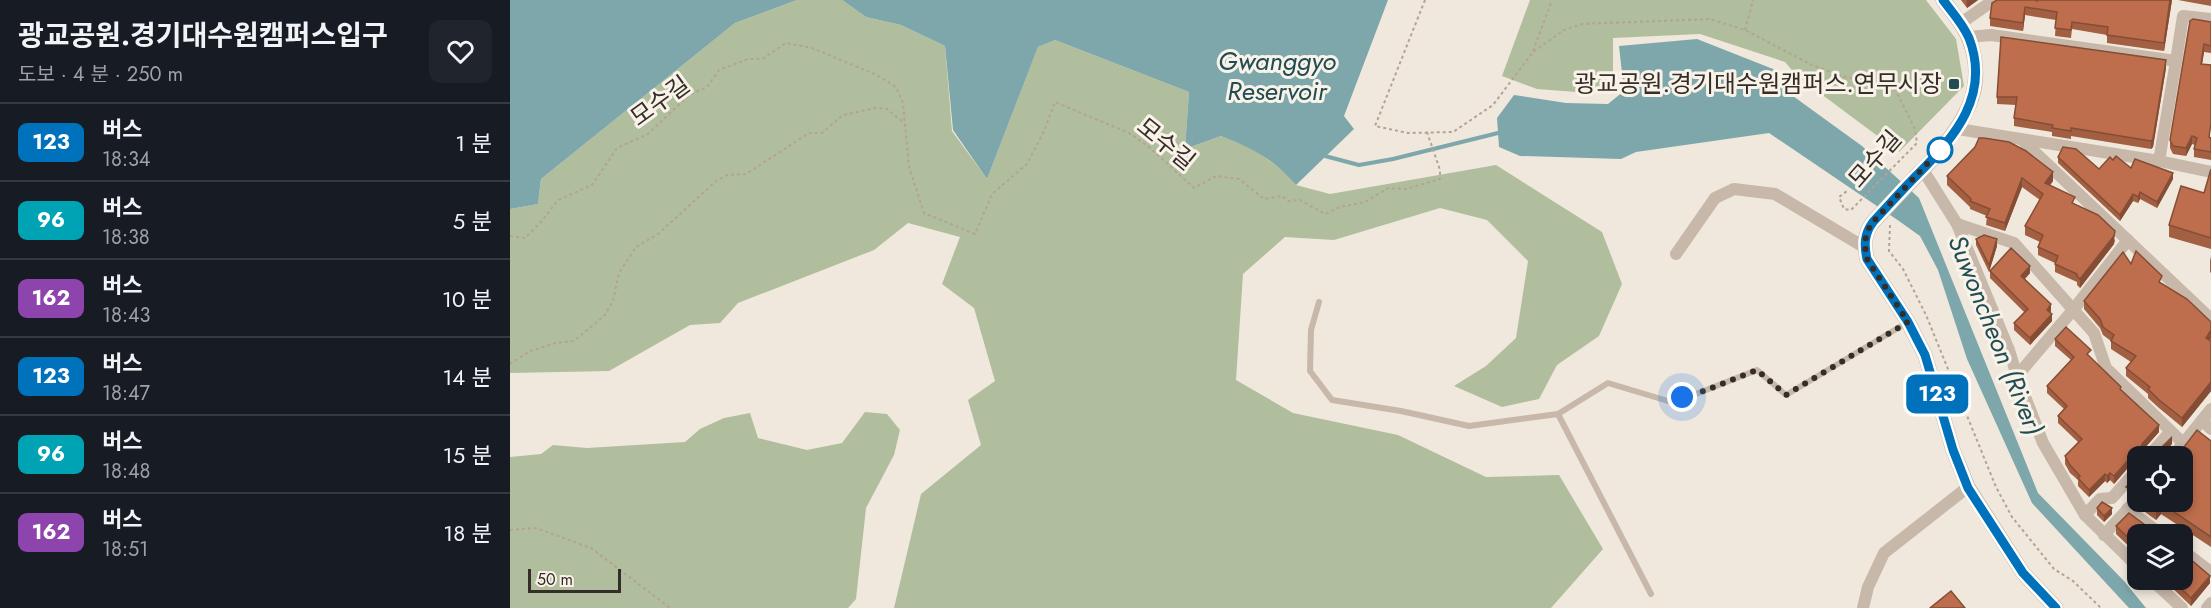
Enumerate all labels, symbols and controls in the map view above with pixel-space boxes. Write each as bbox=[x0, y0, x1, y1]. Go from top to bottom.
text: 광교공원.경기대수원캠퍼스입구 bbox=[18, 15, 388, 56]
button: heart bbox=[429, 20, 492, 83]
water label: Gwanggyo Reservoir bbox=[1218, 42, 1336, 110]
text: 도보 · 4 분 · 250 m bbox=[18, 60, 183, 89]
place label: 광교공원.경기대수원캠퍼스.연무시장 bbox=[1574, 66, 1942, 101]
street label: 모수길 bbox=[623, 67, 697, 134]
marker: 광교공원.경기대수원캠퍼스.연무시장 bbox=[1947, 77, 1961, 91]
street label: 모수길 bbox=[1130, 109, 1203, 178]
text: 버스 bbox=[102, 113, 142, 145]
street label: 모수길 bbox=[1840, 122, 1910, 195]
text: 123 bbox=[32, 127, 70, 157]
text: 1 분 bbox=[455, 127, 492, 159]
unlabelled marker bbox=[1927, 137, 1953, 163]
text: 18:34 bbox=[102, 145, 151, 174]
text: 버스 bbox=[102, 191, 142, 223]
text: 96 bbox=[37, 205, 65, 235]
text: 5 분 bbox=[453, 205, 492, 237]
text: 18:38 bbox=[102, 223, 150, 252]
water label: Suwoncheon (River) bbox=[1939, 229, 2053, 441]
text: 버스 bbox=[102, 269, 142, 301]
text: 162 bbox=[32, 283, 70, 313]
text: 10 분 bbox=[442, 283, 492, 315]
text: 18:43 bbox=[102, 301, 151, 330]
text: 버스 bbox=[102, 347, 142, 379]
text: 123 bbox=[32, 361, 70, 391]
text: 14 분 bbox=[442, 361, 492, 393]
line badge: 123 bbox=[1902, 374, 1972, 414]
text: 18:47 bbox=[102, 379, 150, 408]
text: 123 bbox=[1918, 379, 1956, 409]
your location bbox=[1667, 382, 1697, 412]
text: 버스 bbox=[102, 425, 142, 457]
text: 96 bbox=[37, 439, 65, 469]
text: 15 분 bbox=[443, 439, 492, 471]
map controls bbox=[2127, 446, 2193, 590]
button: locate bbox=[2127, 446, 2193, 512]
text: 18:48 bbox=[102, 457, 151, 486]
text: 버스 bbox=[102, 503, 142, 535]
text: 162 bbox=[32, 517, 70, 547]
text: 18 분 bbox=[443, 517, 492, 549]
button: layers bbox=[2127, 524, 2193, 590]
text: 18:51 bbox=[102, 535, 148, 564]
scale bar bbox=[528, 566, 621, 594]
text: 50 m bbox=[537, 568, 573, 591]

